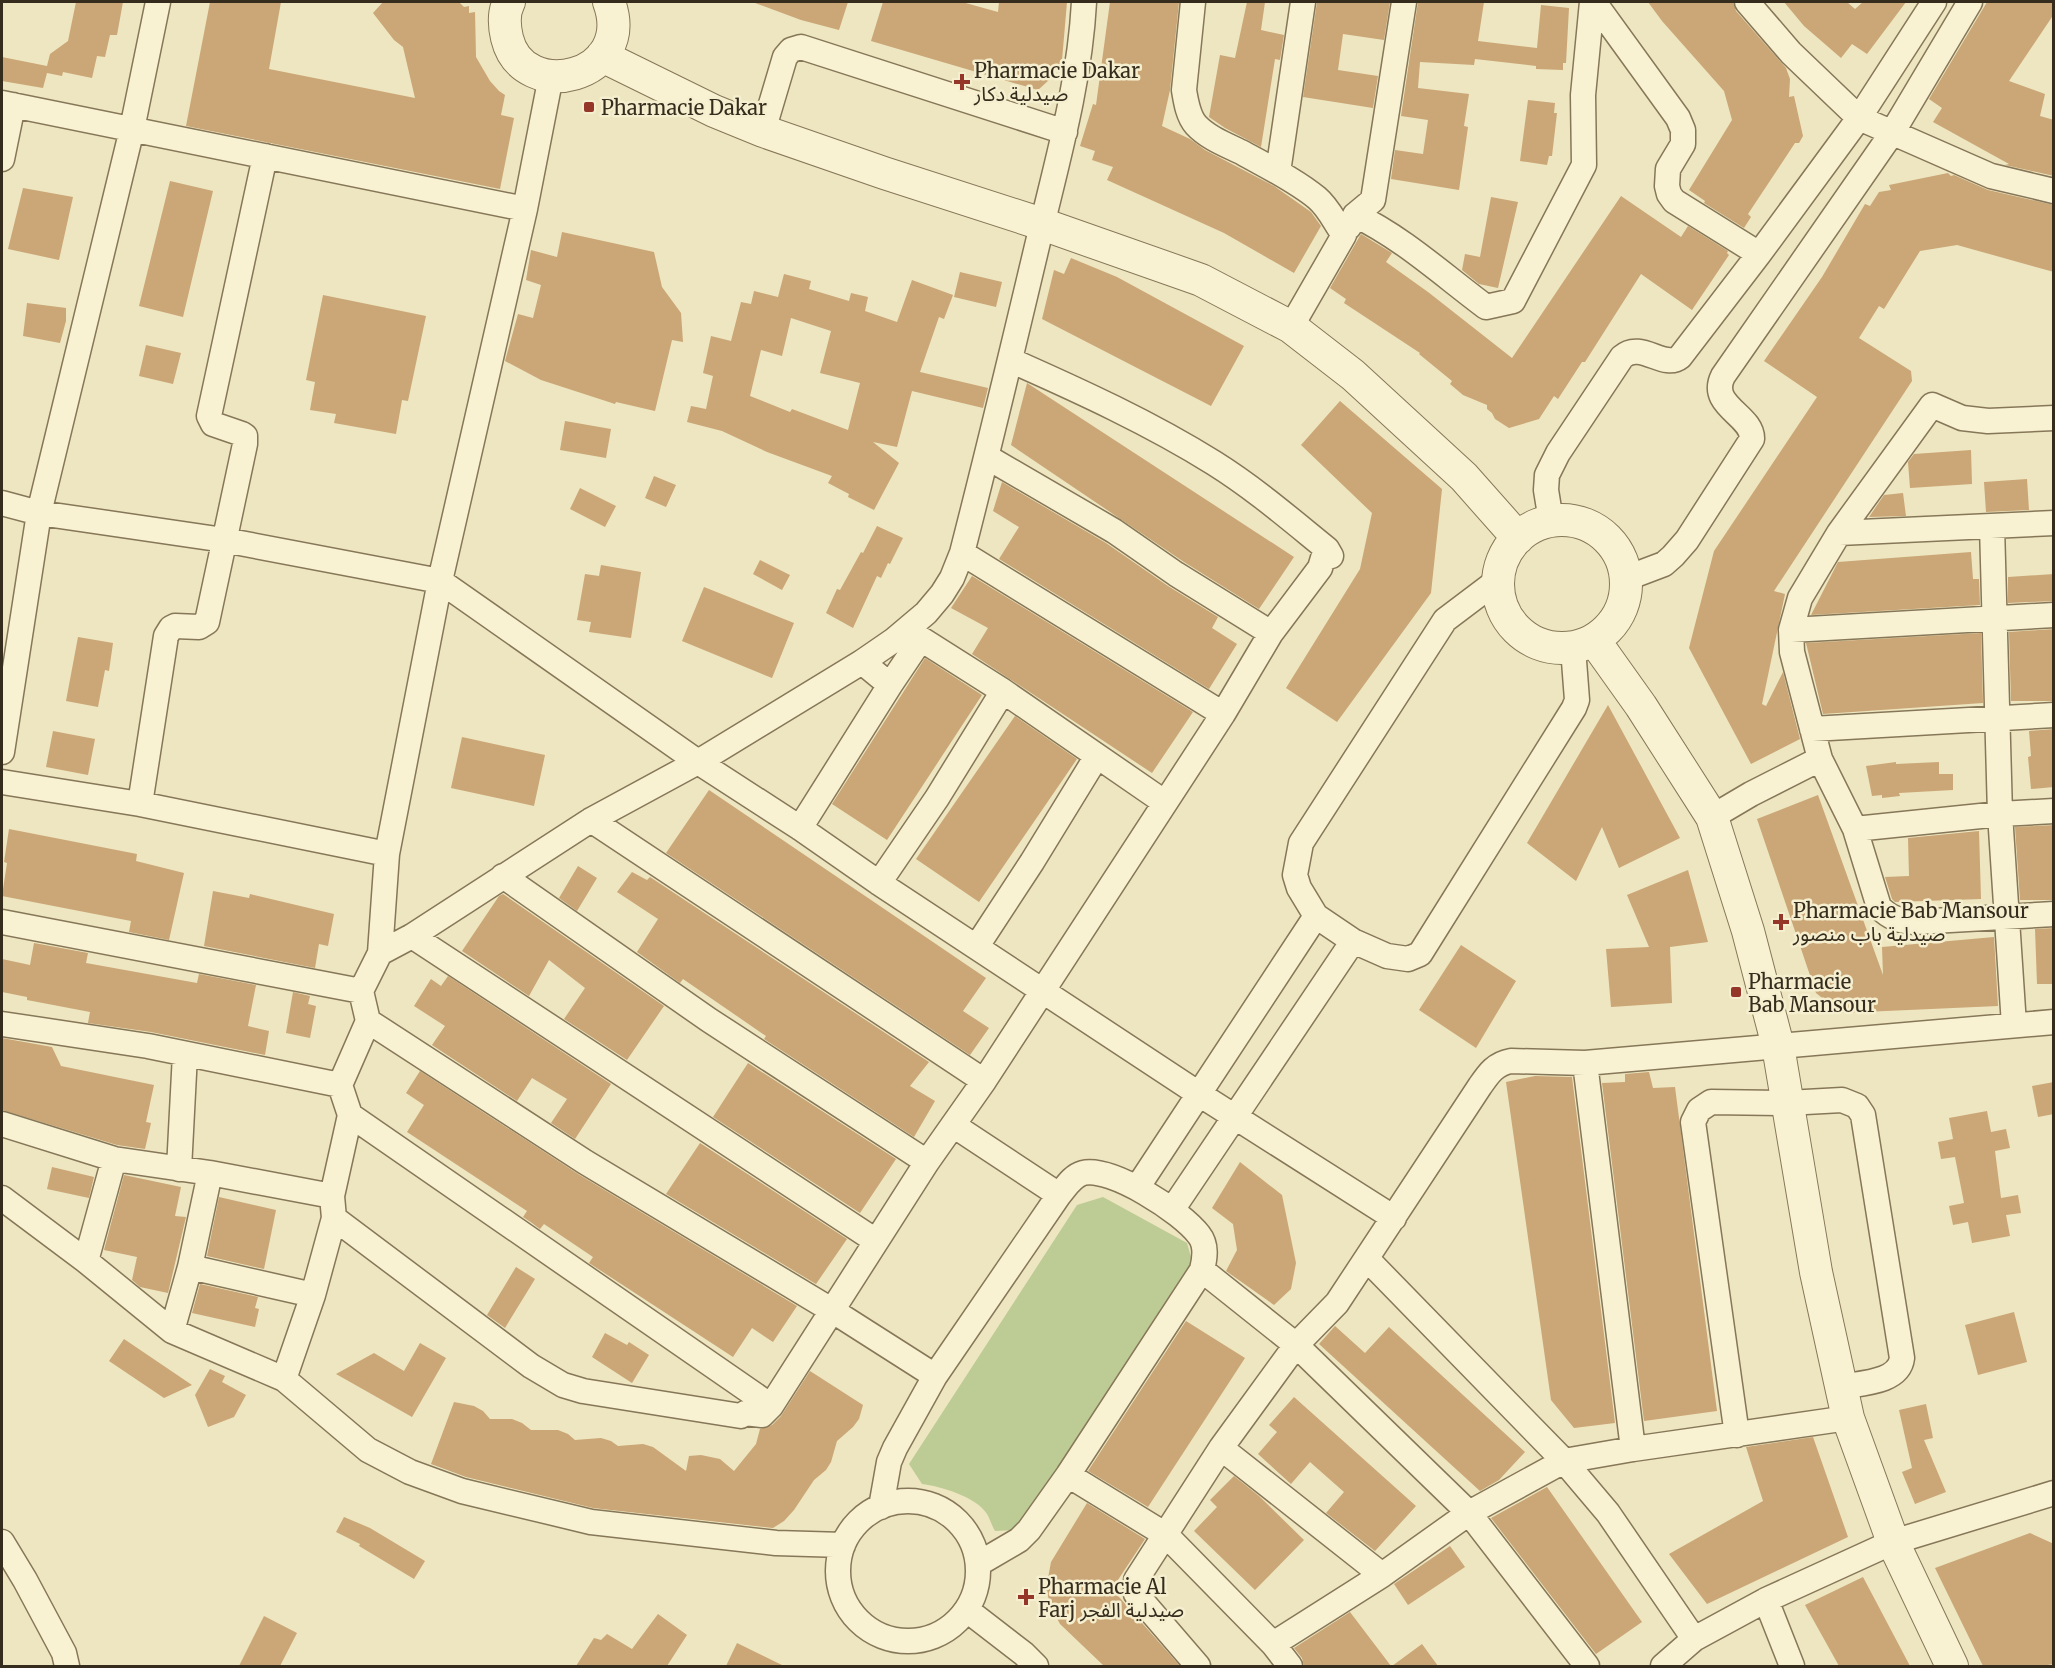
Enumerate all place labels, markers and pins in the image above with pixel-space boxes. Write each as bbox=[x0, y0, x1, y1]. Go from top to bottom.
place label: Pharmacie Dakar صيدلية دكار bbox=[973, 58, 1140, 106]
marker: Pharmacie Dakar صيدلية دكار bbox=[955, 75, 969, 89]
place label: Pharmacie Dakar bbox=[601, 95, 767, 120]
marker: Pharmacie Dakar bbox=[582, 100, 596, 114]
place label: Pharmacie Bab Mansour صيدلية باب منصور bbox=[1792, 898, 2029, 946]
marker: Pharmacie Bab Mansour صيدلية باب منصور bbox=[1774, 915, 1788, 929]
place label: Pharmacie Bab Mansour bbox=[1748, 969, 1876, 1017]
marker: Pharmacie Bab Mansour bbox=[1729, 985, 1743, 999]
place label: Pharmacie Al Farj صيدلية الفجر bbox=[1038, 1574, 1184, 1622]
marker: Pharmacie Al Farj صيدلية الفجر bbox=[1019, 1590, 1033, 1604]

